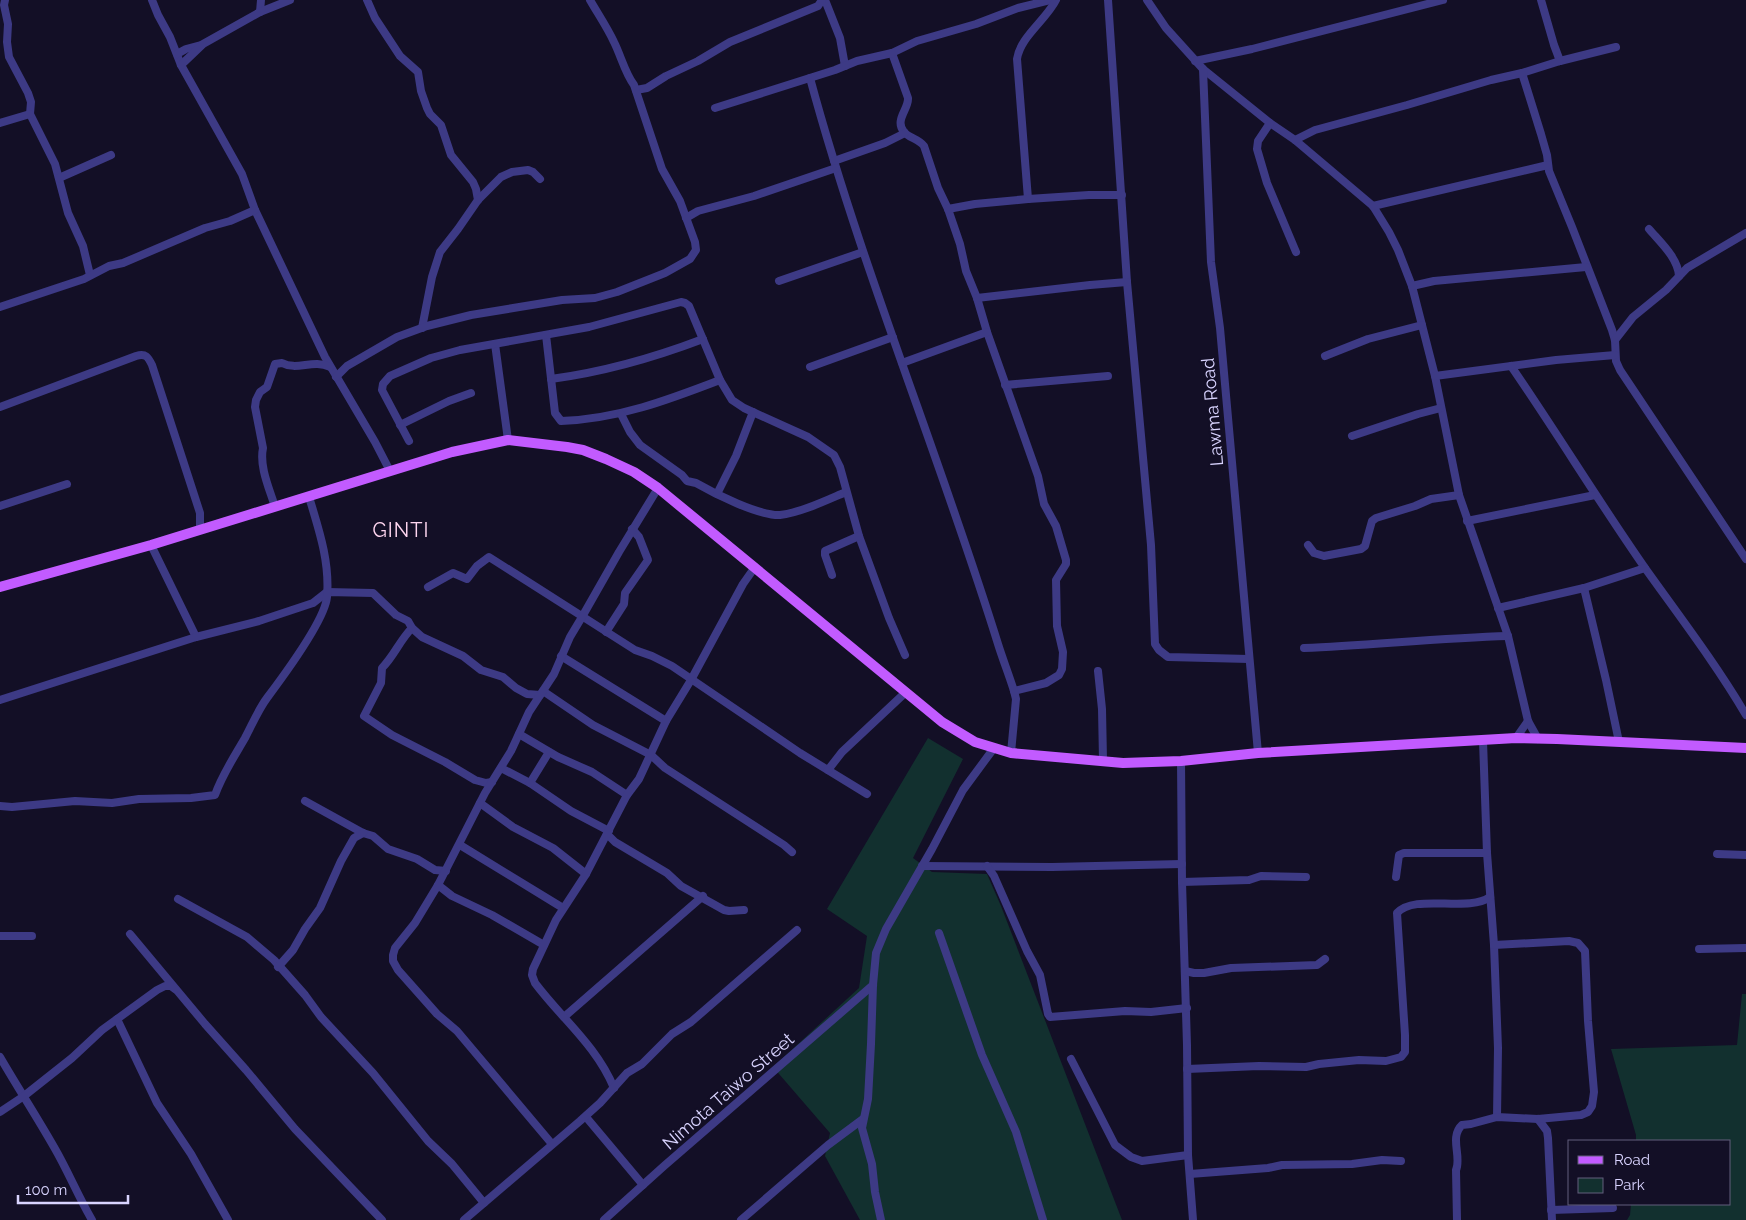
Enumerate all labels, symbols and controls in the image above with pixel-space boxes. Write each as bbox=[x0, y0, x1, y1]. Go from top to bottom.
street label: Lawma Road bbox=[1197, 357, 1227, 467]
district label: GINTI bbox=[373, 518, 429, 542]
street label: Nimota Taiwo Street bbox=[658, 1028, 798, 1154]
legend bbox=[1568, 1140, 1731, 1205]
text: Road bbox=[1614, 1151, 1650, 1169]
scale bar bbox=[18, 1172, 128, 1204]
text: Park bbox=[1614, 1176, 1645, 1194]
text: 100 m bbox=[25, 1181, 67, 1199]

